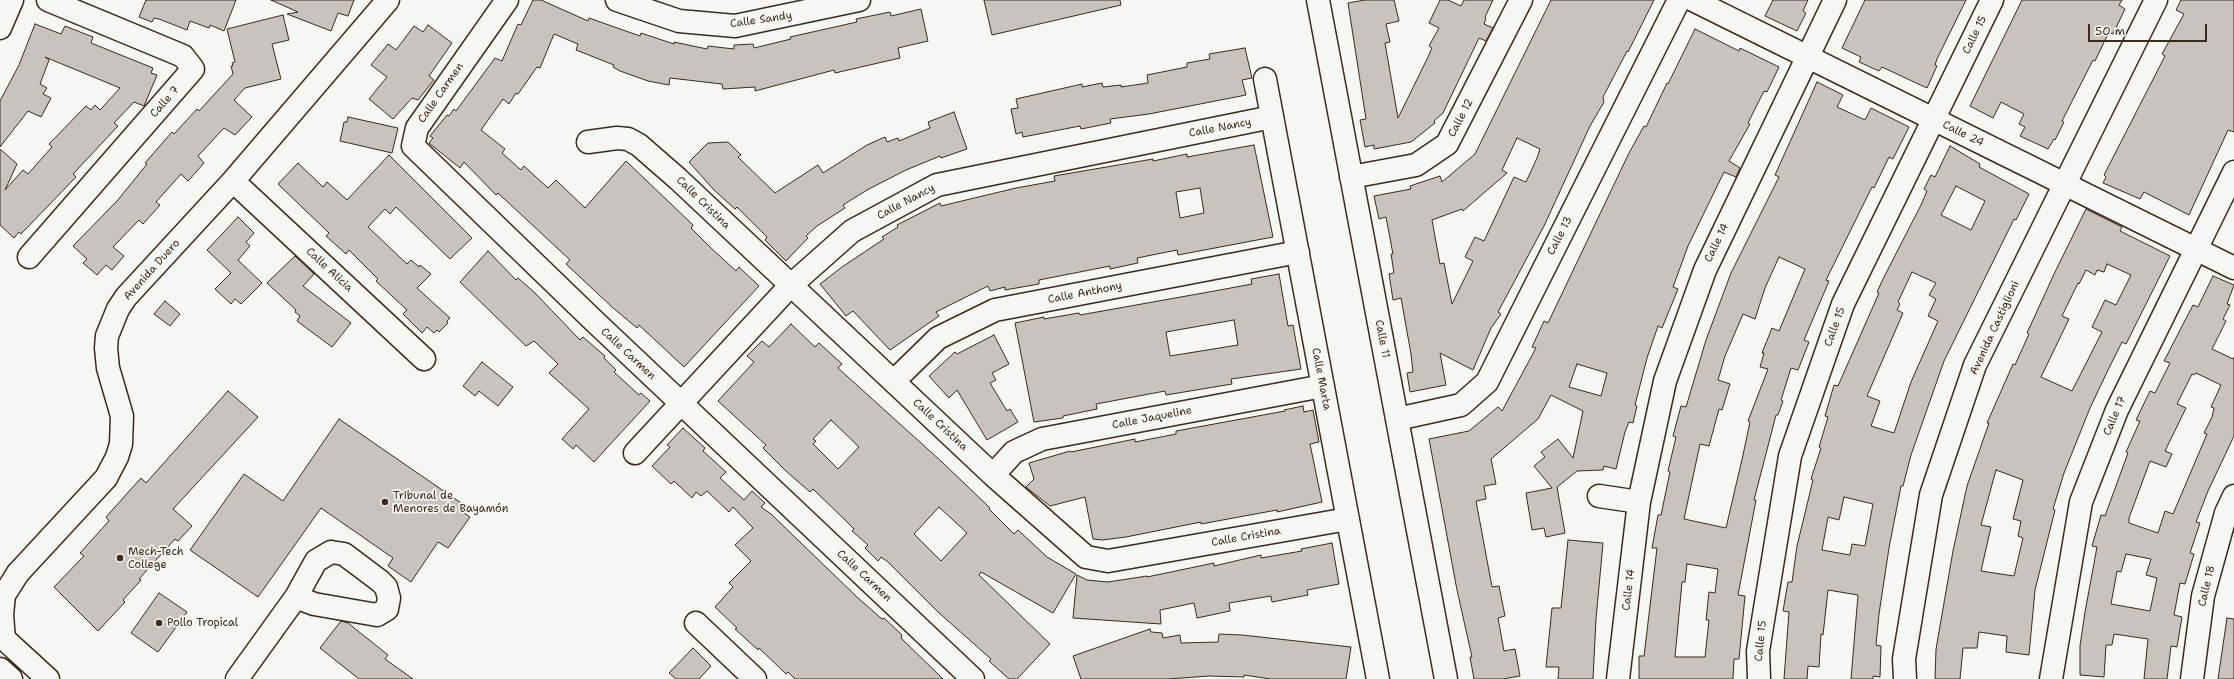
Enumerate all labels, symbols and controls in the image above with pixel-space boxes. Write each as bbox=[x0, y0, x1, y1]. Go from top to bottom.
street label: Calle Sandy bbox=[729, 9, 793, 31]
street label: Calle 15 bbox=[1960, 14, 1990, 56]
scale bar bbox=[2090, 16, 2209, 42]
text: 50 m bbox=[2095, 23, 2125, 39]
street label: Calle Carmen bbox=[415, 60, 467, 126]
street label: Calle 7 bbox=[148, 83, 182, 121]
street label: Calle 12 bbox=[1446, 96, 1476, 140]
street label: Calle Nancy bbox=[1188, 115, 1252, 141]
street label: Calle 24 bbox=[1940, 118, 1986, 150]
street label: Calle Cristina bbox=[673, 174, 733, 232]
street label: Calle Nancy bbox=[875, 181, 937, 223]
street label: Calle 13 bbox=[1545, 214, 1575, 258]
street label: Calle 14 bbox=[1702, 221, 1732, 265]
street label: Avenida Duero bbox=[121, 237, 183, 303]
street label: Calle Alicia bbox=[303, 245, 355, 295]
street label: Calle Anthony bbox=[1047, 279, 1123, 307]
street label: Avenida Castiglioni bbox=[1967, 279, 2023, 377]
street label: Calle 15 bbox=[1822, 305, 1848, 349]
street label: Calle 11 bbox=[1372, 319, 1392, 359]
street label: Calle Carmen bbox=[598, 325, 658, 383]
street label: Calle Marta bbox=[1308, 347, 1334, 411]
street label: Calle 17 bbox=[2101, 394, 2129, 438]
street label: Calle Cristina bbox=[910, 396, 970, 454]
street label: Calle Jaqueline bbox=[1111, 404, 1193, 432]
place label: Tribunal de Menores de Bayamón bbox=[393, 489, 508, 515]
marker: Tribunal de Menores de Bayamón bbox=[380, 497, 390, 507]
street label: Calle Cristina bbox=[1210, 524, 1282, 550]
place label: Mech-Tech College bbox=[128, 545, 184, 571]
street label: Calle Carmen bbox=[834, 547, 894, 605]
marker: Mech-Tech College bbox=[115, 553, 125, 563]
street label: Calle 18 bbox=[2196, 564, 2218, 608]
street label: Calle 14 bbox=[1620, 569, 1638, 611]
place label: Pollo Tropical bbox=[167, 616, 238, 630]
marker: Pollo Tropical bbox=[154, 618, 164, 628]
street label: Calle 15 bbox=[1752, 620, 1770, 662]

